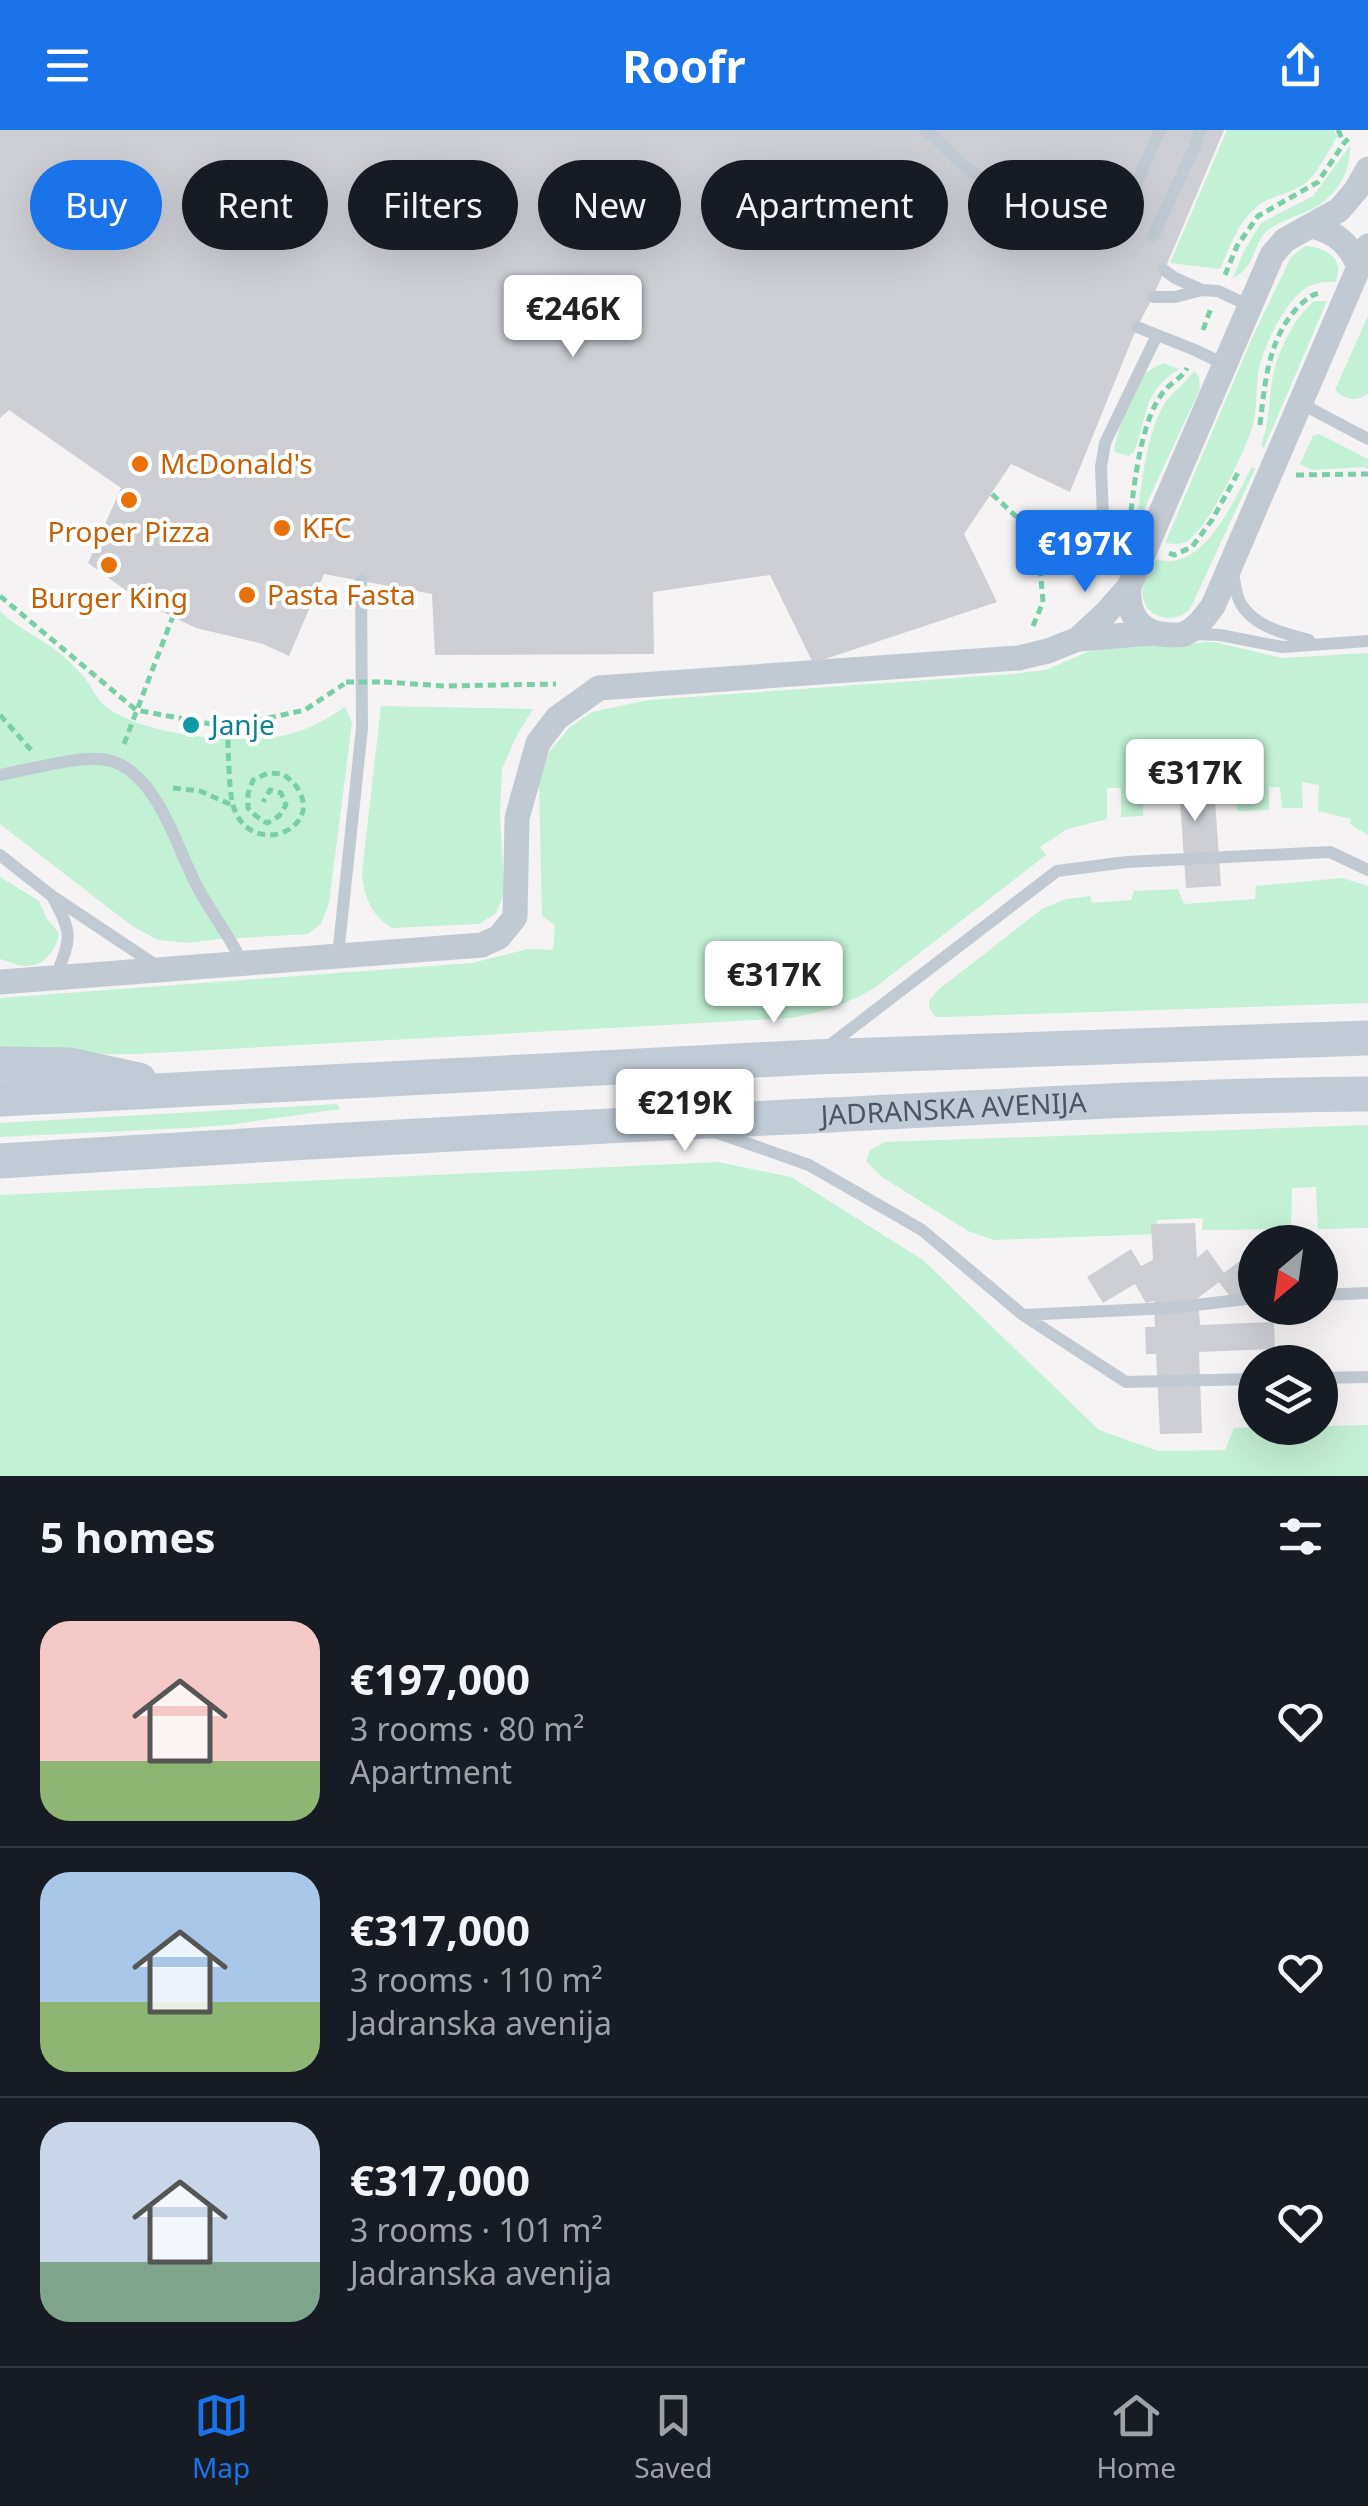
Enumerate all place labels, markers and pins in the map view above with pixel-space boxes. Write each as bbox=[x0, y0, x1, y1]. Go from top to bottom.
pin: €246K bbox=[503, 275, 643, 360]
place label: McDonald's bbox=[160, 444, 313, 482]
marker: McDonald's bbox=[129, 453, 151, 475]
marker: Proper Pizza bbox=[118, 489, 140, 511]
place label: KFC bbox=[302, 508, 352, 546]
pin: €197K bbox=[1015, 510, 1155, 595]
place label: Proper Pizza bbox=[48, 512, 210, 550]
marker: KFC bbox=[271, 517, 293, 539]
marker: Burger King bbox=[98, 554, 120, 576]
place label: Pasta Fasta bbox=[267, 575, 416, 613]
place label: Burger King bbox=[30, 578, 188, 616]
marker: Pasta Fasta bbox=[236, 584, 258, 606]
place label: Janje bbox=[208, 705, 275, 743]
marker: Janje bbox=[180, 714, 202, 736]
pin: €317K bbox=[1125, 739, 1265, 824]
pin: €317K bbox=[704, 941, 844, 1026]
pin: €219K bbox=[615, 1069, 755, 1154]

